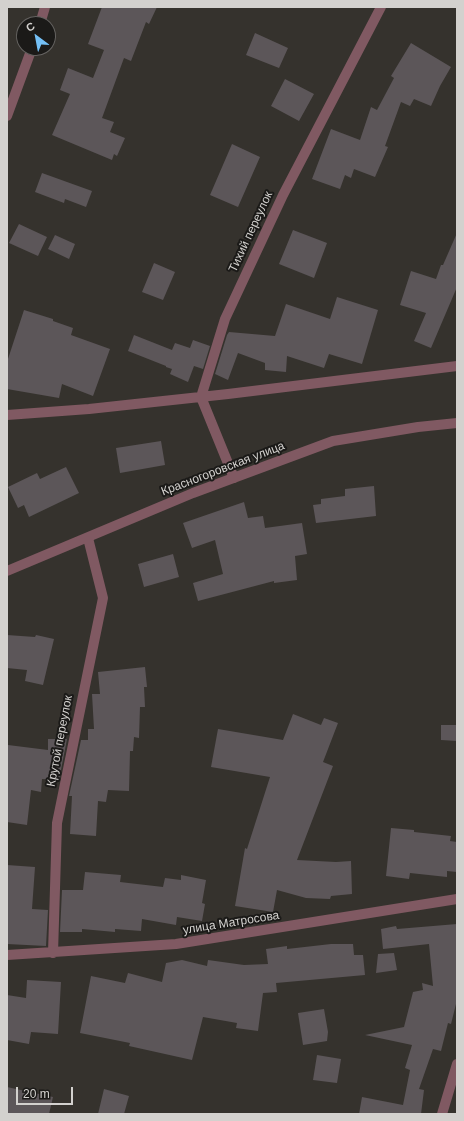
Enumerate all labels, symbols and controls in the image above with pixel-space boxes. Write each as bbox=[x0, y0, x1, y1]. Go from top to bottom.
north arrow bbox=[16, 16, 56, 56]
text: С bbox=[24, 19, 37, 34]
street label: Тихий переулок bbox=[226, 189, 276, 275]
street label: Красногоровская улица bbox=[159, 439, 287, 499]
street label: Крутой переулок bbox=[44, 694, 76, 788]
street label: улица Матросова bbox=[182, 908, 280, 938]
scale bar bbox=[18, 1079, 75, 1105]
text: 20 m bbox=[23, 1087, 50, 1101]

